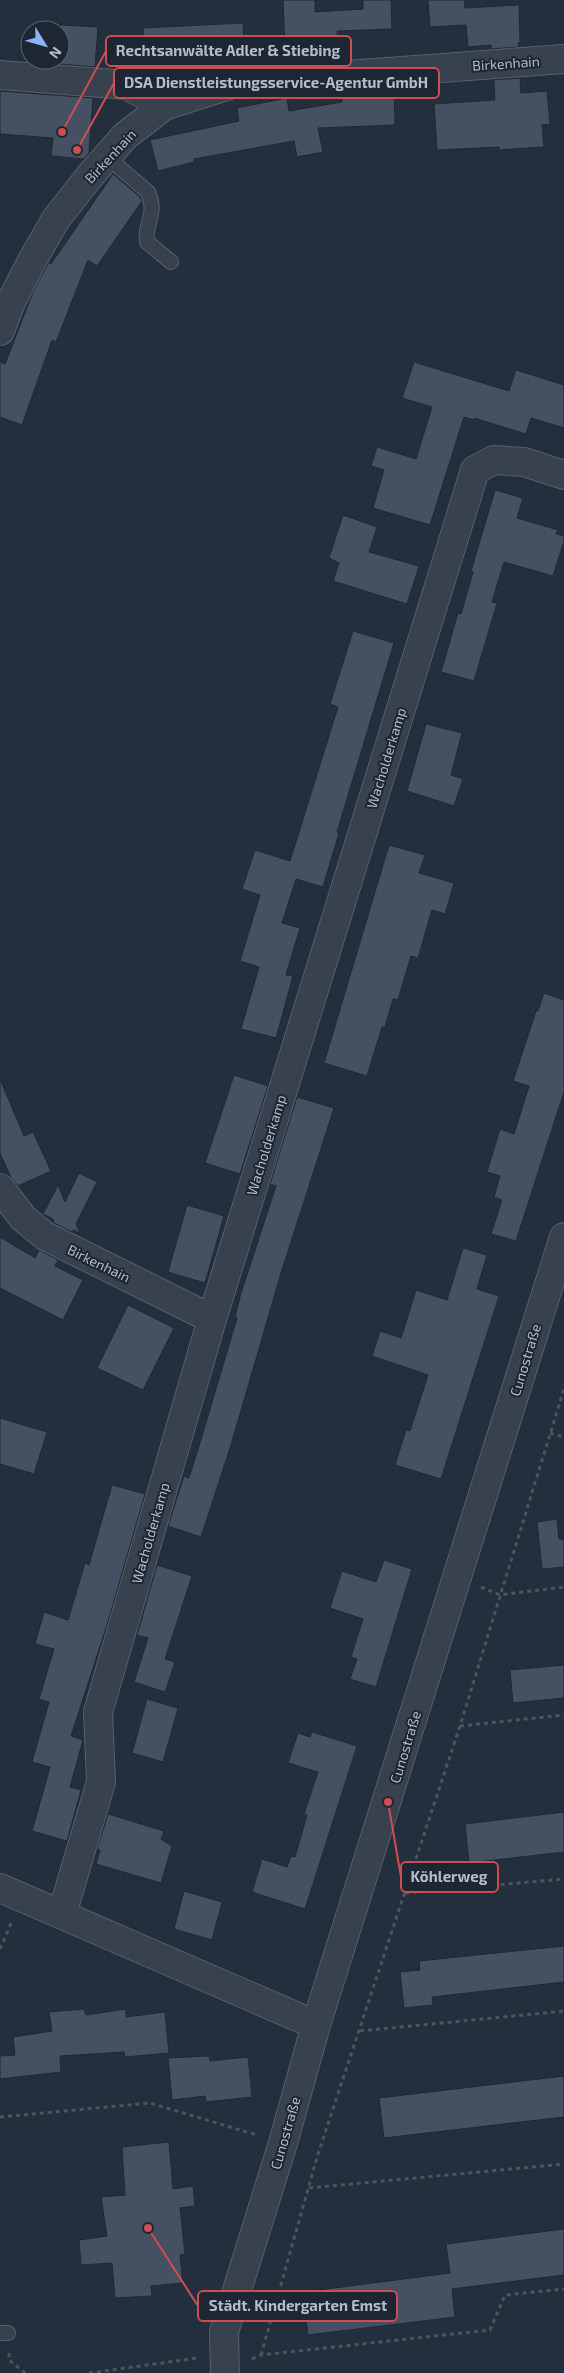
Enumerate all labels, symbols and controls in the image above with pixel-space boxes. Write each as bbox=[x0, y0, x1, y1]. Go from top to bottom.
north arrow bbox=[20, 20, 70, 70]
callout: Rechtsanwälte Adler & Stiebing bbox=[106, 36, 351, 66]
text: Rechtsanwälte Adler & Stiebing bbox=[116, 41, 340, 59]
text: N bbox=[46, 44, 66, 62]
street label: Birkenhain bbox=[472, 52, 540, 74]
callout: DSA Dienstleistungsservice-Agentur GmbH bbox=[114, 68, 439, 98]
text: DSA Dienstleistungsservice-Agentur GmbH bbox=[124, 73, 428, 91]
street label: Birkenhain bbox=[81, 125, 139, 187]
street label: Wacholderkamp bbox=[363, 706, 409, 810]
street label: Wacholderkamp bbox=[243, 1093, 289, 1197]
street label: Birkenhain bbox=[65, 1241, 133, 1285]
street label: Cunostraße bbox=[506, 1322, 544, 1398]
street label: Wacholderkamp bbox=[127, 1481, 173, 1585]
street label: Cunostraße bbox=[386, 1709, 424, 1785]
callout: Köhlerweg bbox=[401, 1862, 498, 1892]
text: Köhlerweg bbox=[411, 1867, 488, 1885]
street label: Cunostraße bbox=[267, 2095, 303, 2171]
callout: Städt. Kindergarten Emst bbox=[198, 2291, 397, 2321]
text: Städt. Kindergarten Emst bbox=[209, 2296, 387, 2314]

